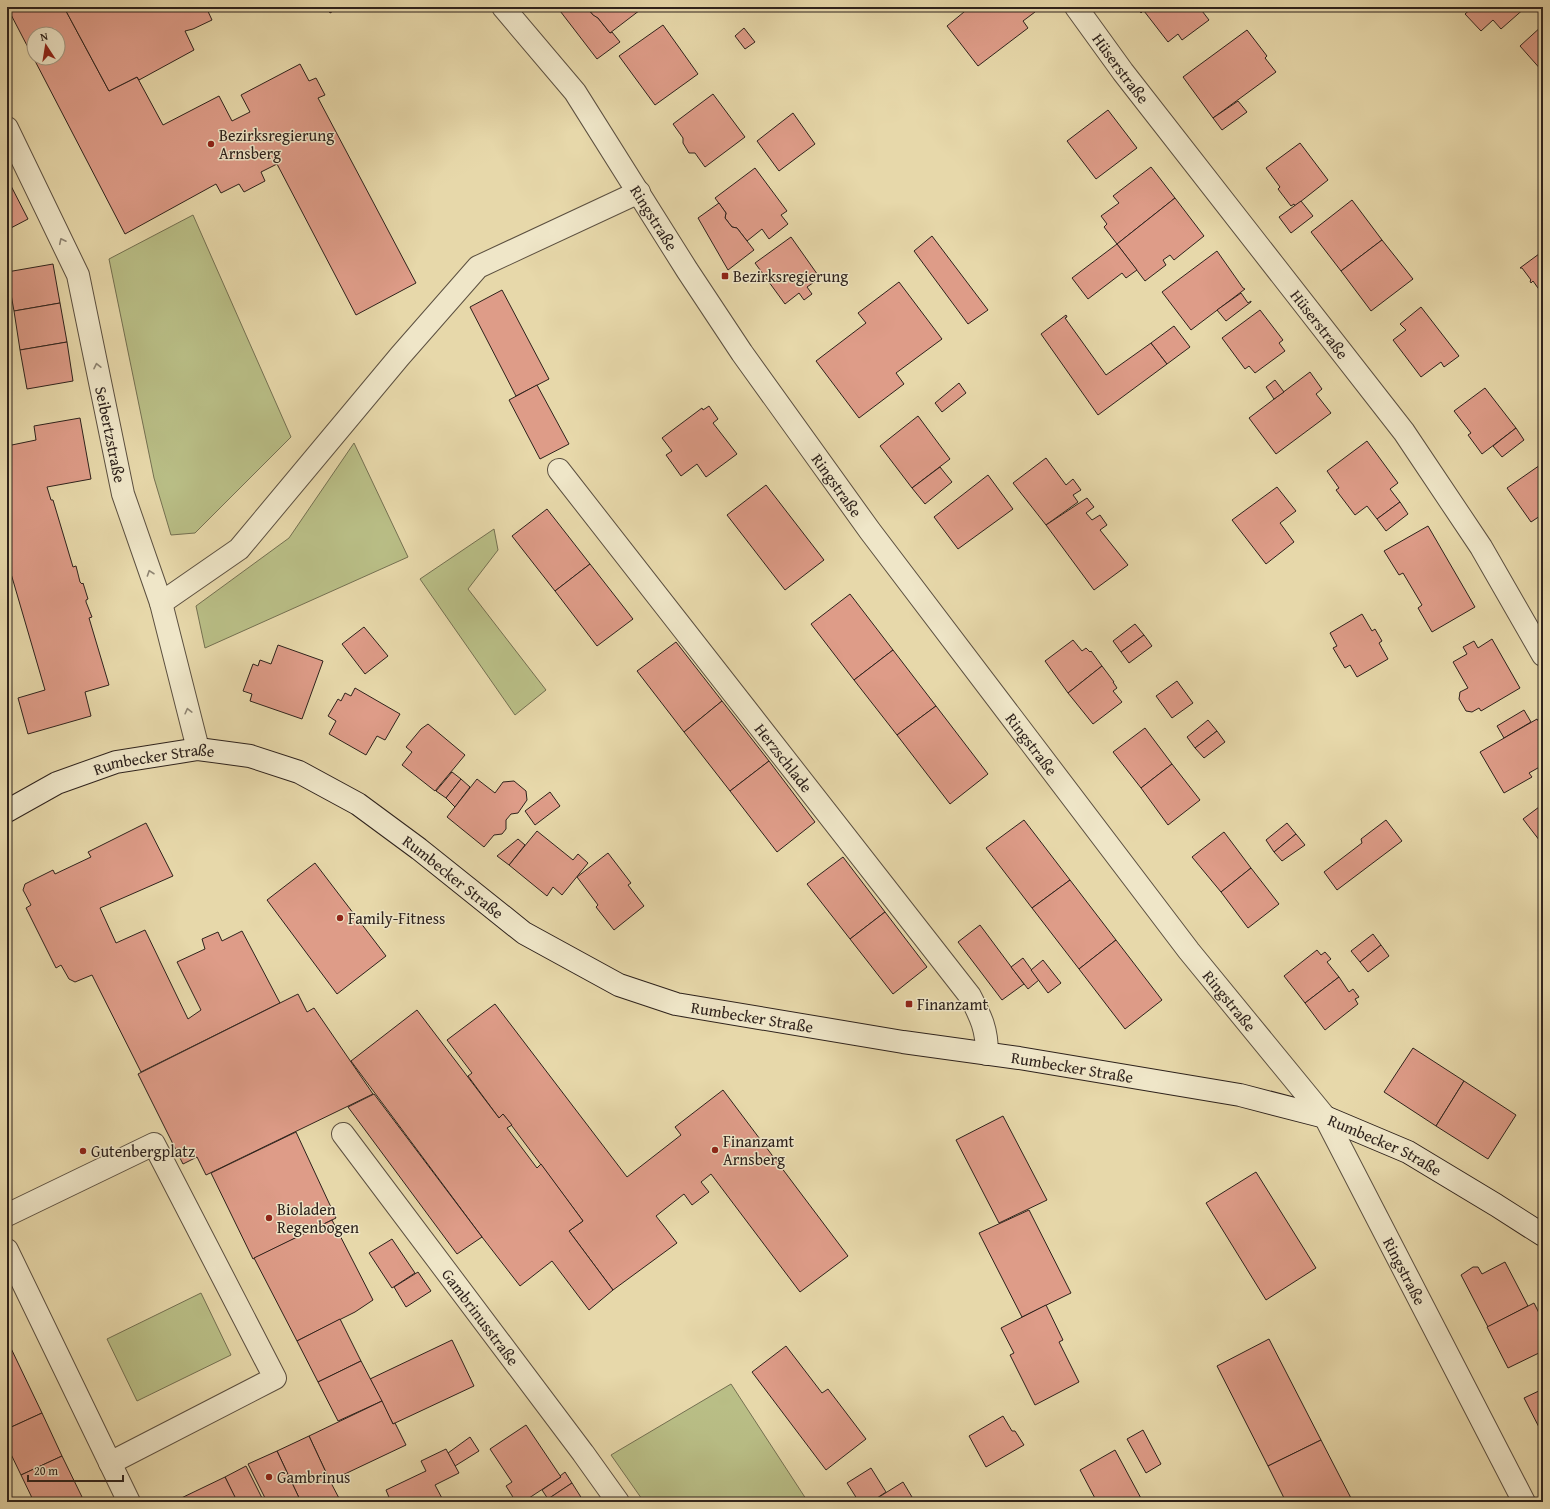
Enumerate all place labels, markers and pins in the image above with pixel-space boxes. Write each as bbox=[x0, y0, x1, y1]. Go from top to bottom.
place label: Bezirksregierung Arnsberg bbox=[219, 123, 334, 165]
marker: Bezirksregierung Arnsberg bbox=[206, 139, 216, 149]
place label: Bezirksregierung bbox=[733, 264, 848, 288]
marker: Bezirksregierung bbox=[720, 271, 730, 281]
place label: Family-Fitness bbox=[348, 906, 445, 930]
marker: Family-Fitness bbox=[335, 913, 345, 923]
place label: Finanzamt bbox=[917, 992, 988, 1016]
marker: Finanzamt bbox=[904, 999, 914, 1009]
place label: Finanzamt Arnsberg bbox=[723, 1129, 794, 1171]
place label: Gutenbergplatz bbox=[91, 1139, 195, 1163]
marker: Finanzamt Arnsberg bbox=[710, 1145, 720, 1155]
marker: Gutenbergplatz bbox=[78, 1146, 88, 1156]
place label: Bioladen Regenbogen bbox=[277, 1197, 359, 1239]
marker: Bioladen Regenbogen bbox=[264, 1213, 274, 1223]
place label: Gambrinus bbox=[277, 1465, 350, 1489]
marker: Gambrinus bbox=[264, 1472, 274, 1482]

